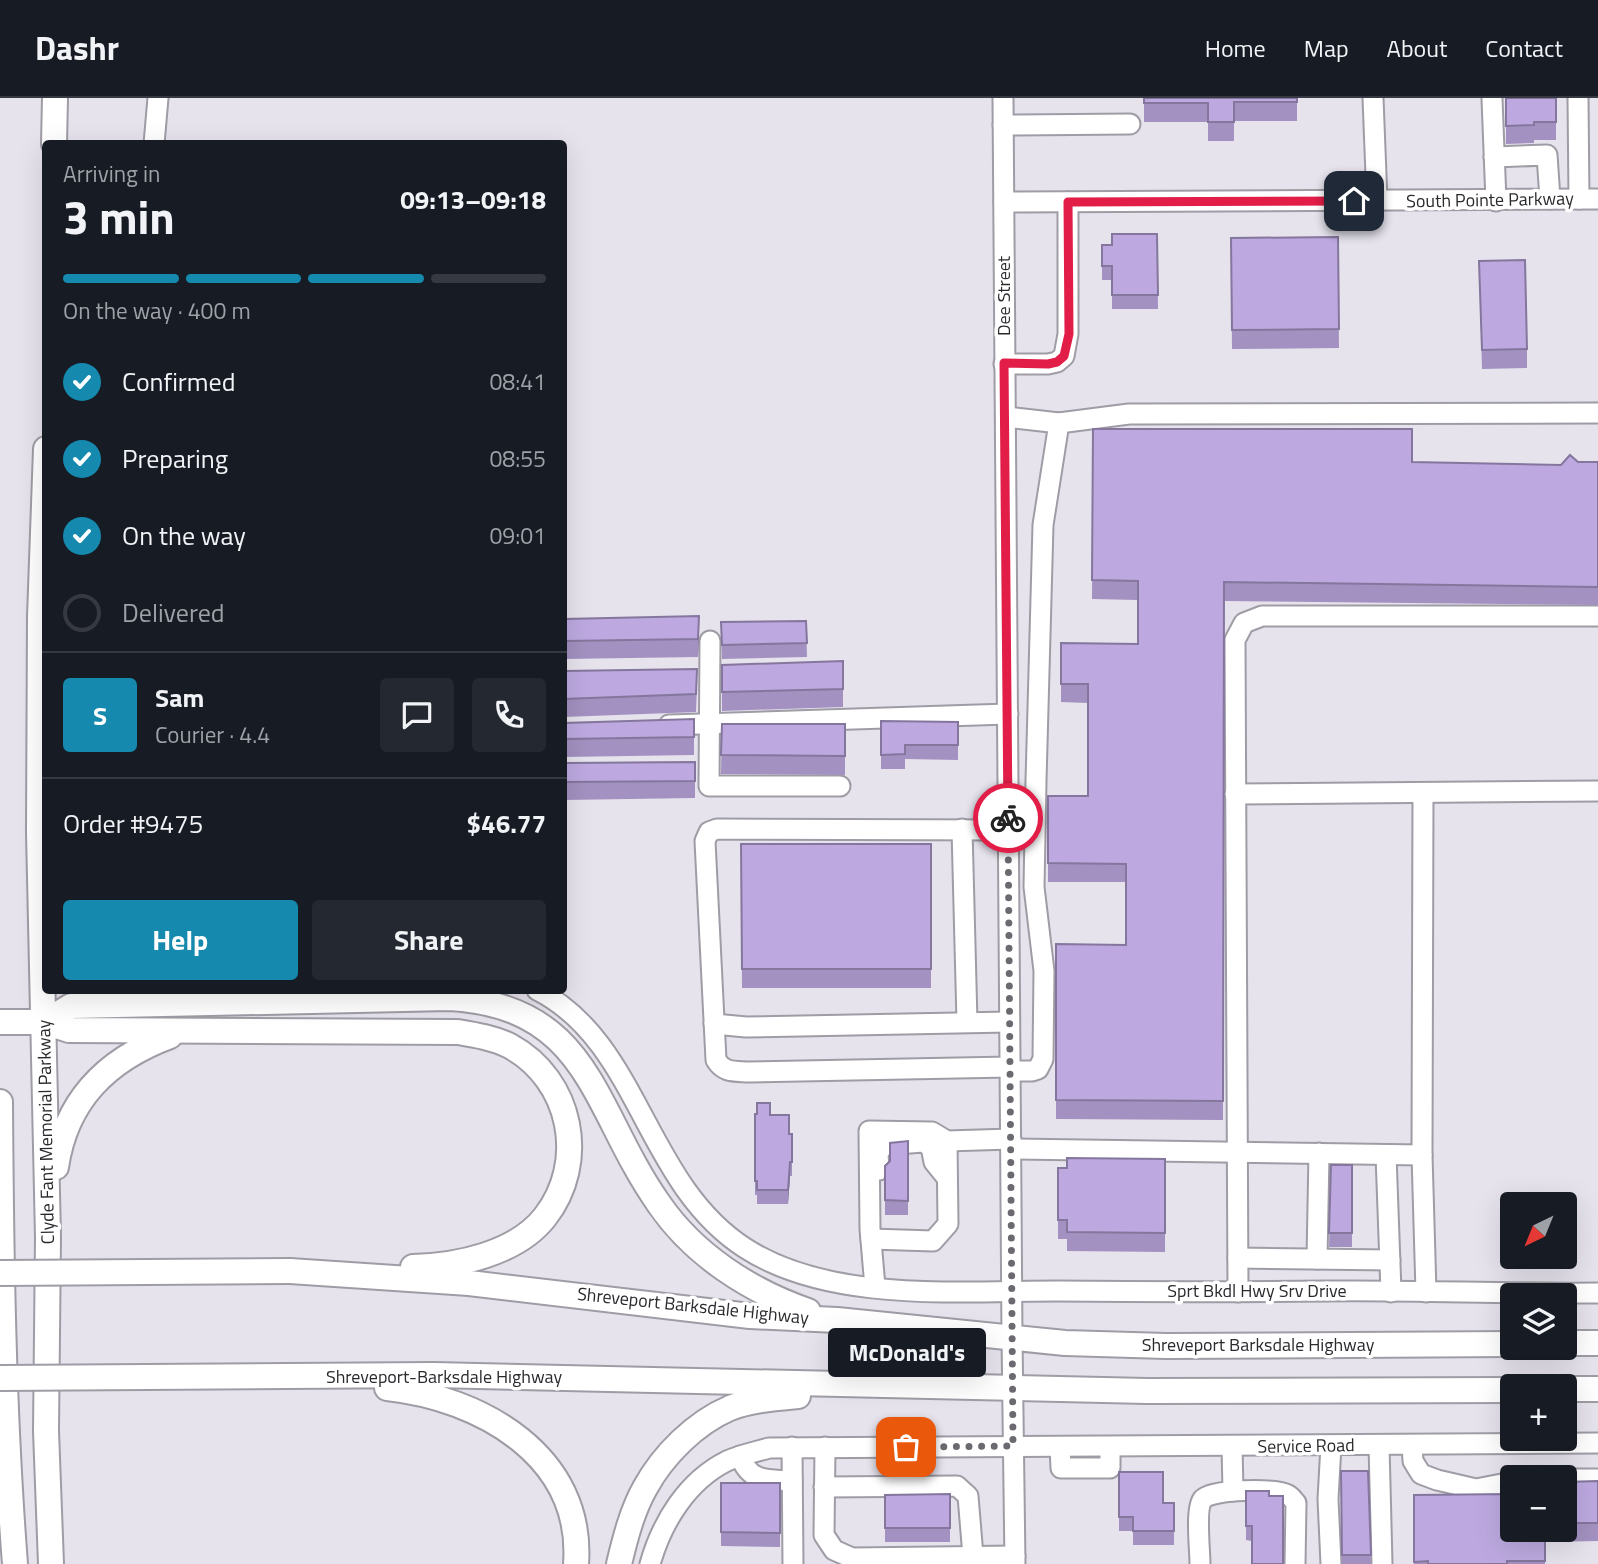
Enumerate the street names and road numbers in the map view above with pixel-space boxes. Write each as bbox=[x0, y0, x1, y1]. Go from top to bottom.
street label: South Pointe Parkway bbox=[1406, 185, 1574, 214]
street label: Dee Street bbox=[990, 255, 1017, 336]
street label: Clyde Fant Memorial Parkway bbox=[30, 1019, 61, 1244]
street label: Sprt Bkdl Hwy Srv Drive bbox=[1167, 1277, 1347, 1304]
street label: Shreveport Barksdale Highway bbox=[576, 1280, 810, 1331]
street label: Shreveport Barksdale Highway bbox=[1142, 1331, 1375, 1358]
street label: Shreveport-Barksdale Highway bbox=[326, 1363, 562, 1390]
street label: Service Road bbox=[1257, 1431, 1355, 1460]

